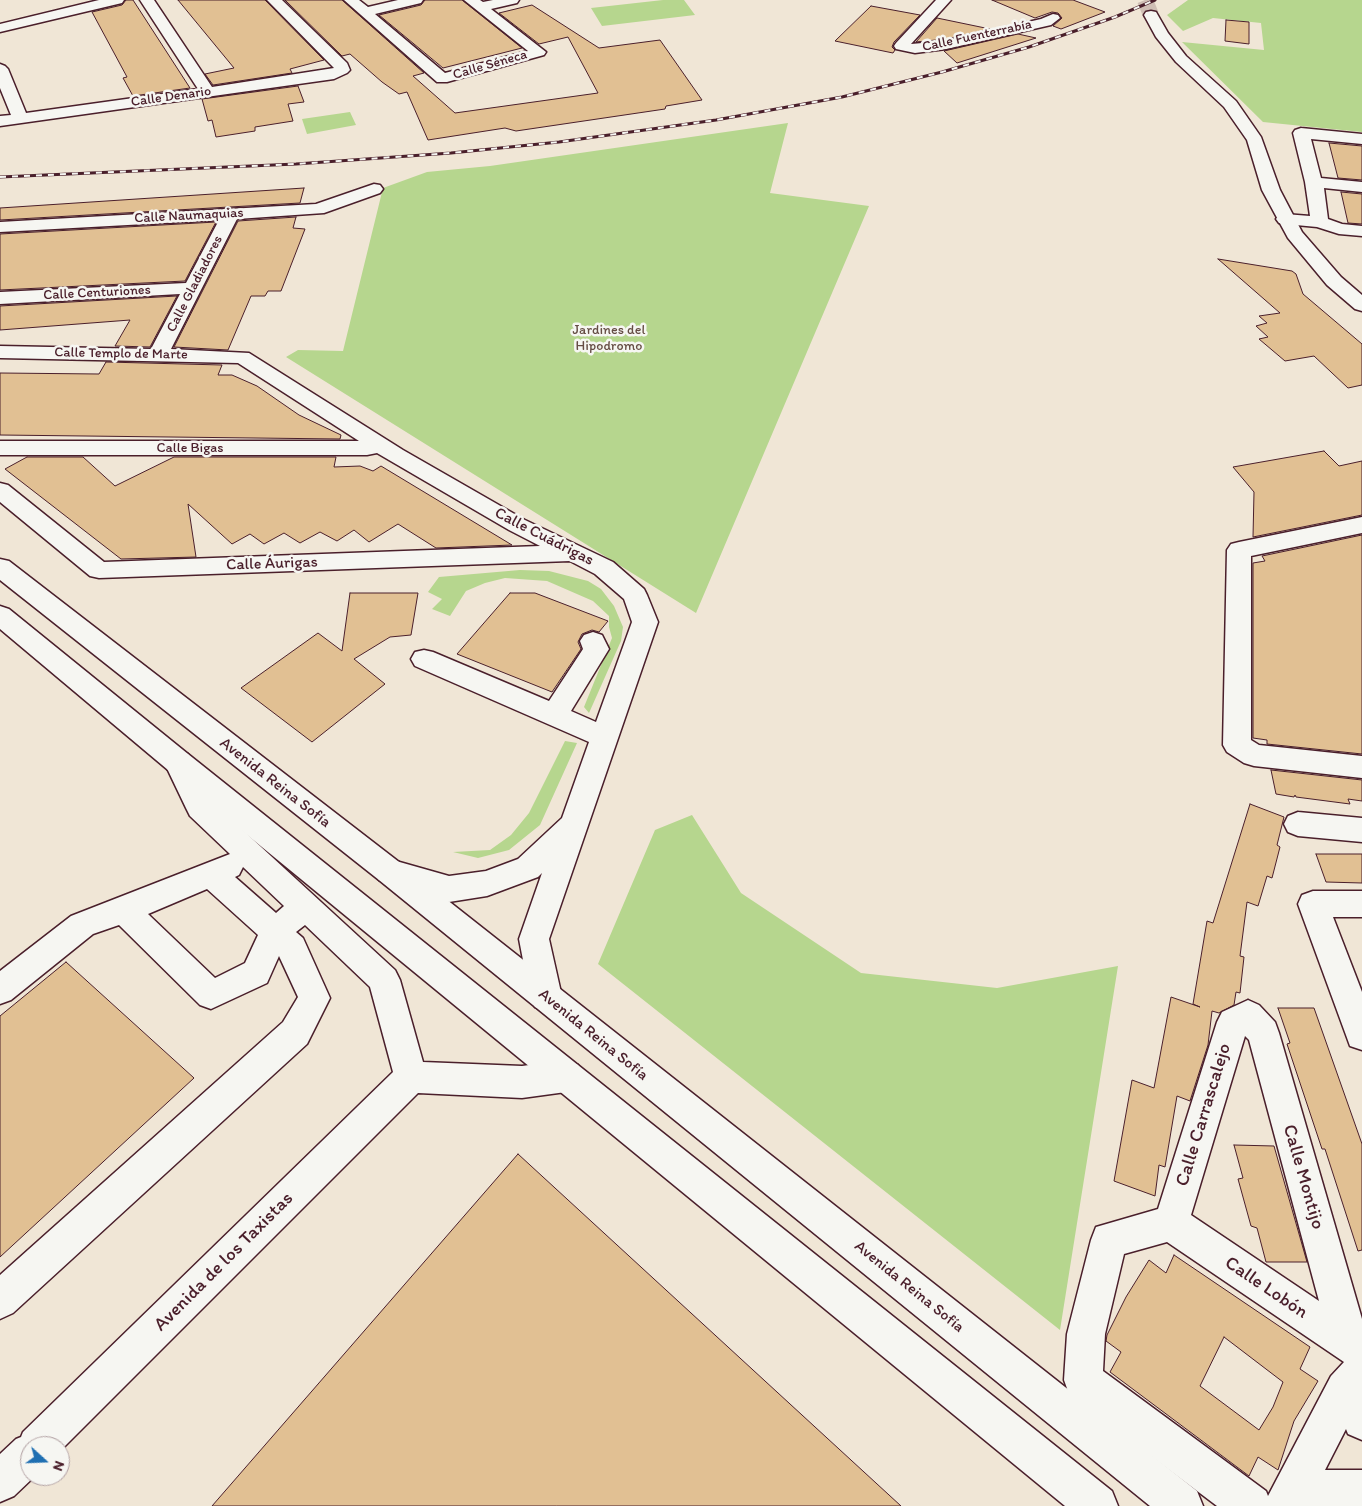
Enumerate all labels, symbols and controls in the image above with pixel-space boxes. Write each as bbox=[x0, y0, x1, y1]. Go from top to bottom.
street label: Calle Fuenterrabía bbox=[921, 16, 1033, 56]
street label: Calle Séneca bbox=[451, 46, 529, 84]
street label: Calle Denario bbox=[130, 83, 212, 111]
street label: Calle Naumaquias bbox=[134, 205, 244, 227]
street label: Calle Gladiadores bbox=[163, 233, 227, 335]
street label: Calle Centuriones bbox=[43, 282, 151, 304]
park label: Jardines del Hipodromo bbox=[573, 322, 645, 354]
street label: Calle Templo de Marte bbox=[54, 344, 188, 364]
street label: Calle Bigas bbox=[157, 440, 223, 456]
street label: Calle Cuádrigas bbox=[491, 504, 597, 570]
street label: Calle Áurigas bbox=[226, 553, 318, 575]
street label: Avenida Reina Sofía bbox=[216, 734, 334, 832]
street label: Avenida Reina Sofía bbox=[534, 985, 652, 1085]
street label: Calle Carrascalejo bbox=[1171, 1041, 1237, 1189]
street label: Calle Montijo bbox=[1277, 1122, 1329, 1232]
street label: Avenida de los Taxistas bbox=[150, 1188, 298, 1336]
street label: Avenida Reina Sofía bbox=[850, 1237, 968, 1337]
street label: Calle Lobón bbox=[1220, 1252, 1312, 1324]
north arrow bbox=[20, 1436, 70, 1486]
text: N bbox=[49, 1459, 68, 1473]

